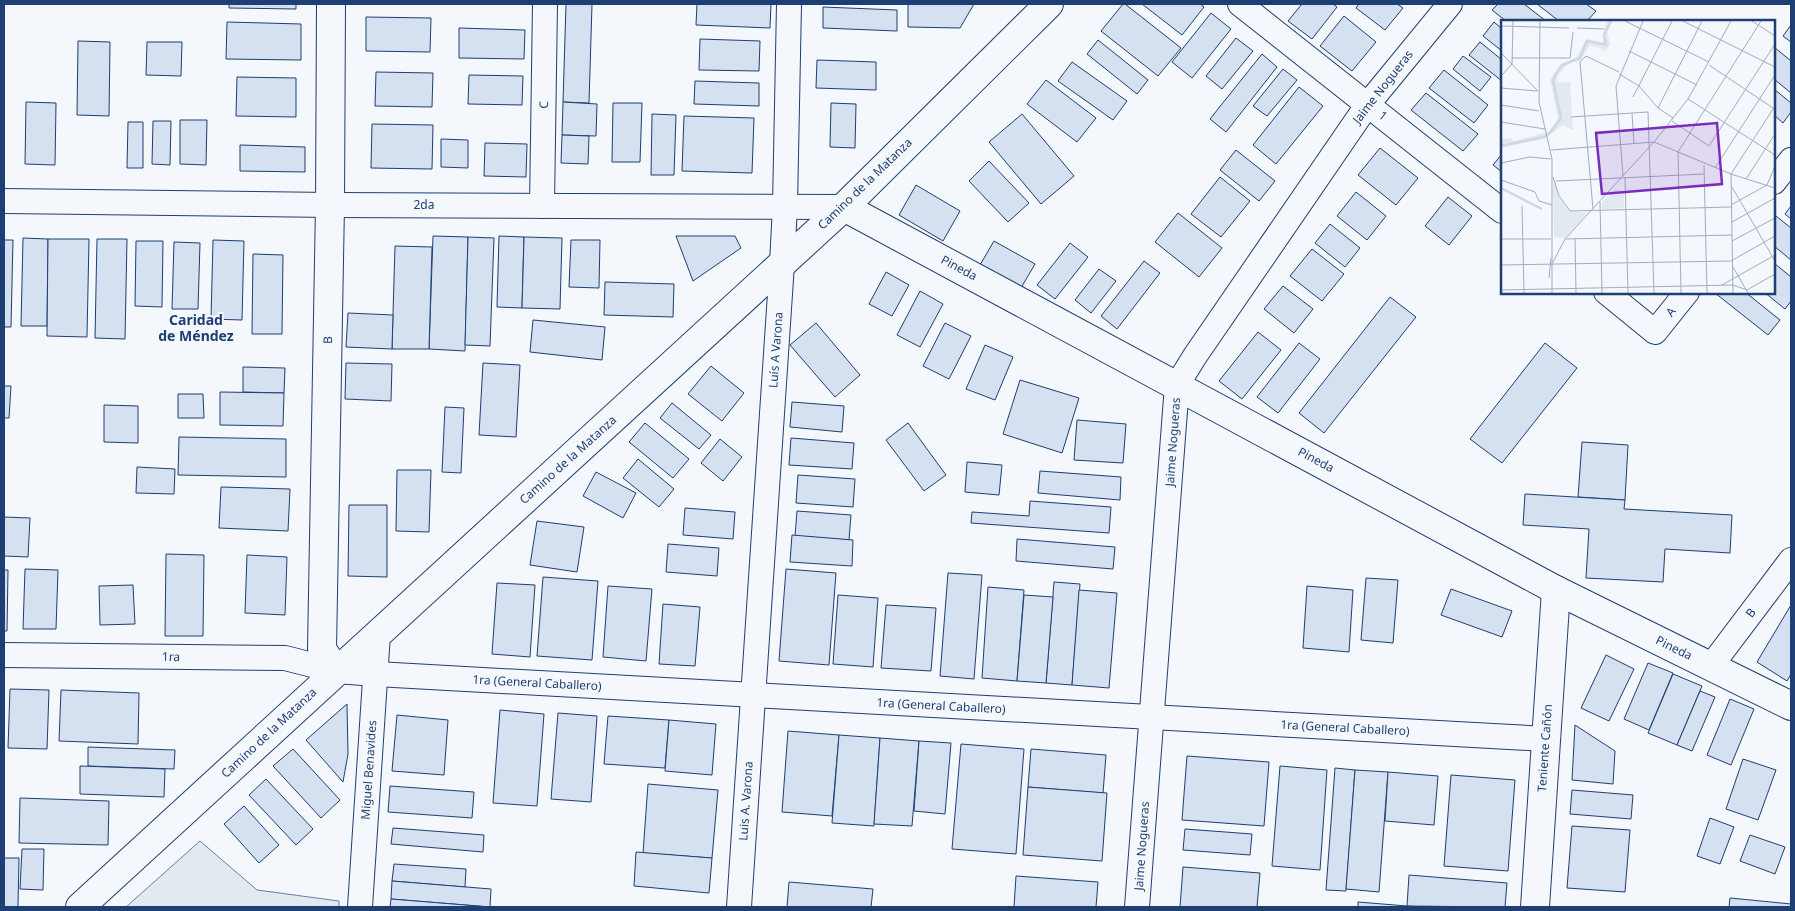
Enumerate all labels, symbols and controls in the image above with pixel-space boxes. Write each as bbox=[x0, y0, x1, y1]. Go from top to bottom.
inset map bbox=[1501, 20, 1775, 294]
street label: Jaime Nogueras bbox=[1348, 46, 1417, 128]
street label: C bbox=[535, 101, 552, 109]
street label: 1 bbox=[1375, 107, 1391, 124]
street label: Camino de la Matanza bbox=[814, 134, 916, 233]
street label: 2da bbox=[414, 196, 434, 213]
street label: Pineda bbox=[938, 251, 980, 284]
street label: A bbox=[1662, 303, 1680, 320]
district label: Caridad de Méndez bbox=[158, 310, 234, 345]
street label: Luís A Varona bbox=[764, 311, 787, 389]
street label: B bbox=[319, 336, 336, 344]
street label: Jaime Nogueras bbox=[1161, 397, 1184, 488]
street label: Camino de la Matanza bbox=[515, 411, 620, 508]
street label: Pineda bbox=[1295, 443, 1337, 476]
street label: B bbox=[1741, 604, 1760, 621]
street label: Pineda bbox=[1653, 631, 1695, 664]
street label: 1ra bbox=[162, 648, 180, 665]
street label: 1ra (General Caballero) bbox=[472, 671, 602, 694]
street label: Camino de la Matanza bbox=[217, 684, 320, 782]
street label: 1ra (General Caballero) bbox=[876, 694, 1006, 717]
street label: Teniente Cañón bbox=[1533, 704, 1556, 792]
street label: 1ra (General Caballero) bbox=[1280, 716, 1410, 739]
street label: Miguel Benavides bbox=[357, 719, 380, 820]
street label: Luis A. Varona bbox=[734, 761, 757, 841]
street label: Jaime Nogueras bbox=[1130, 801, 1153, 892]

